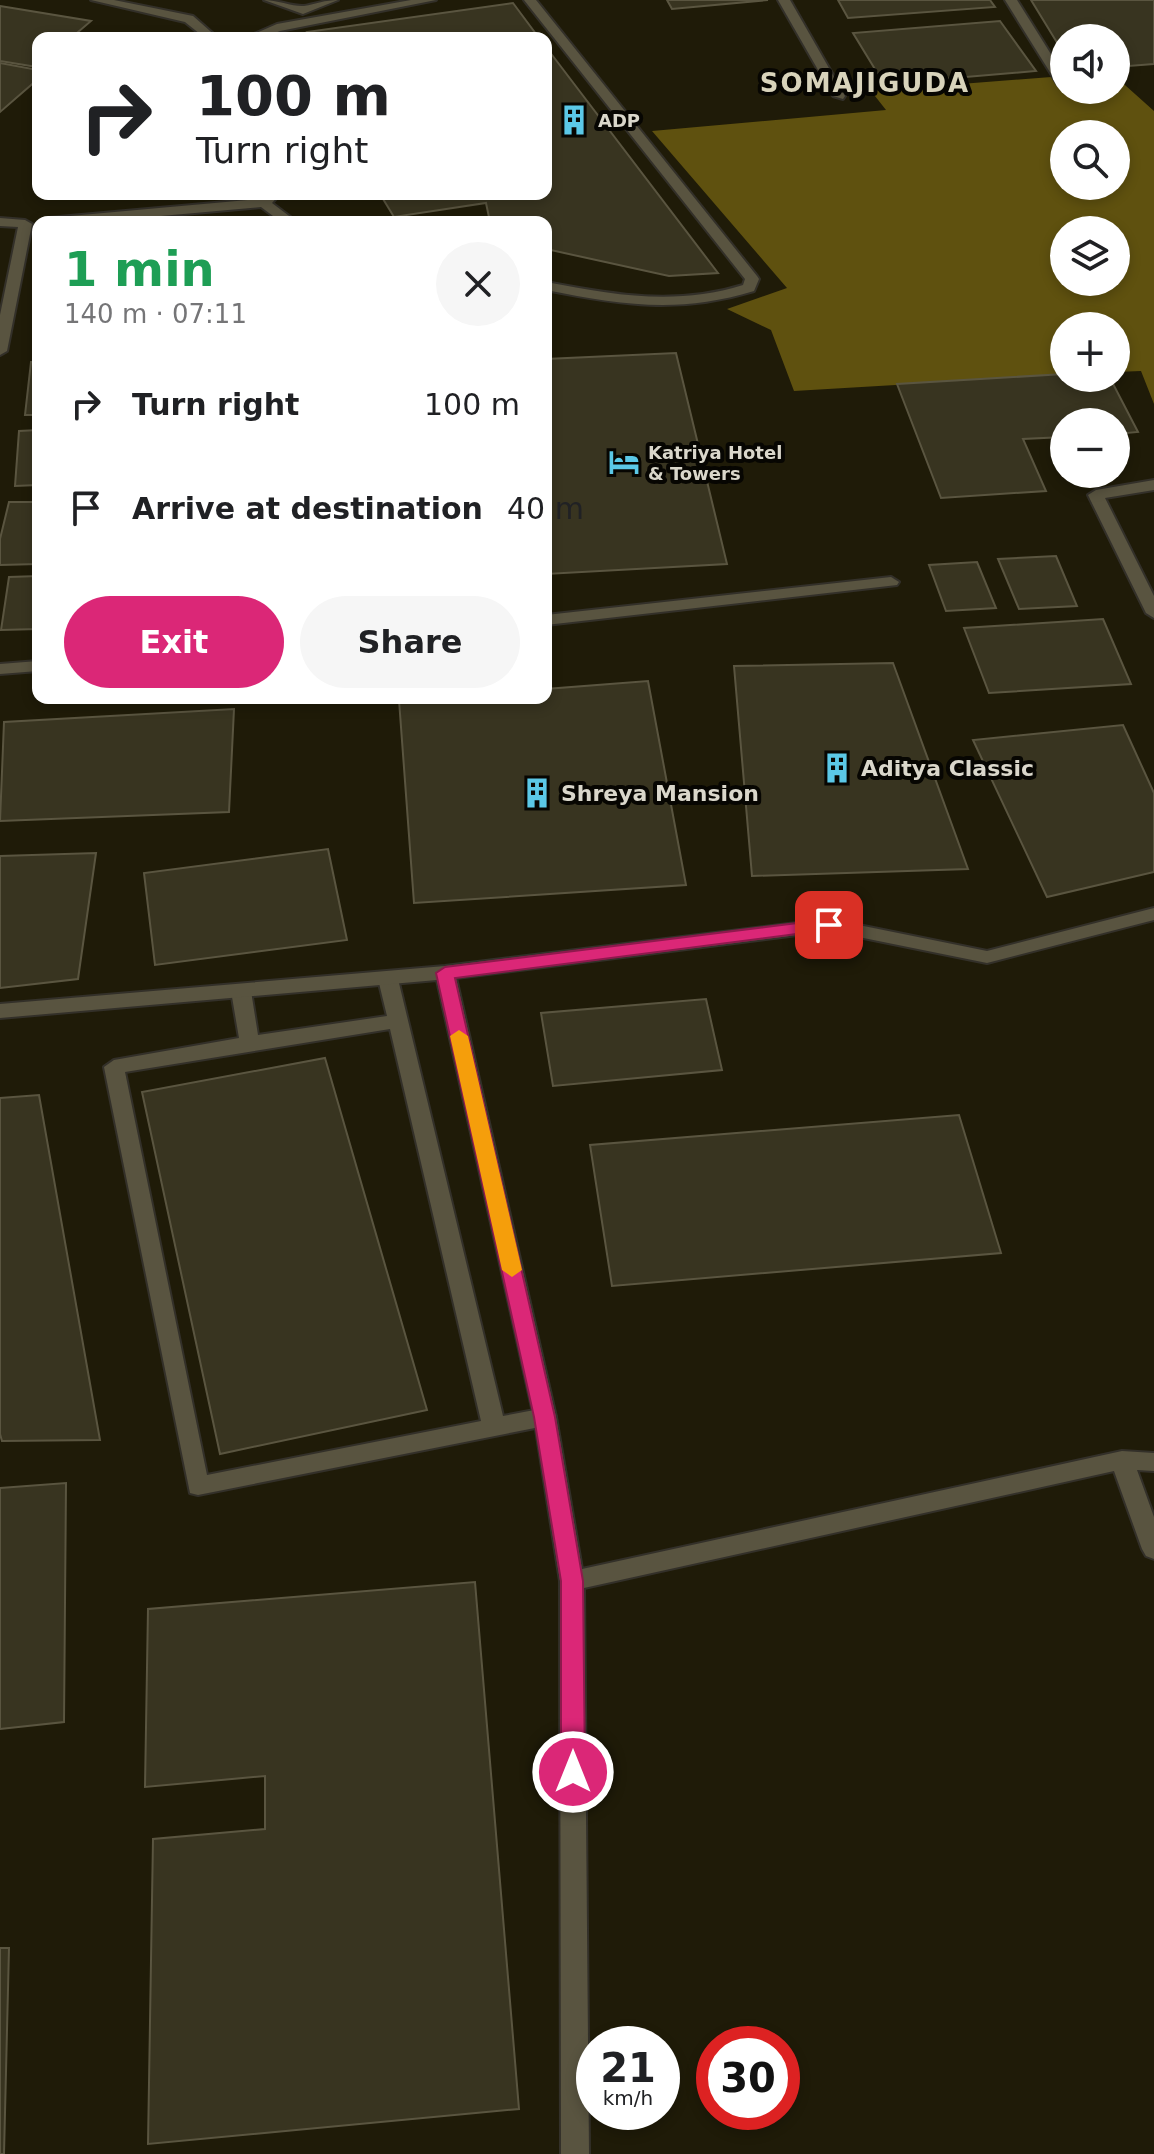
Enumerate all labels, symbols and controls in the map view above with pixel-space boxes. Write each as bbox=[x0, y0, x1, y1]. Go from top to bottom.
map controls bbox=[1050, 24, 1130, 488]
button: sound bbox=[1050, 24, 1130, 104]
text: 100 m bbox=[196, 63, 391, 128]
icon: right bbox=[64, 64, 168, 168]
district label: SOMAJIGUDA bbox=[760, 68, 970, 98]
building icon: ADP bbox=[557, 103, 591, 137]
place label: ADP bbox=[598, 110, 640, 131]
button: search bbox=[1050, 120, 1130, 200]
text: Turn right bbox=[196, 130, 368, 171]
button: layers bbox=[1050, 216, 1130, 296]
text: 1 min bbox=[64, 241, 215, 297]
button: close bbox=[436, 242, 520, 326]
text: 140 m · 07:11 bbox=[64, 299, 247, 329]
button: + bbox=[1050, 312, 1130, 392]
icon: right bbox=[64, 382, 108, 426]
text: Turn right bbox=[132, 387, 299, 422]
text: 100 m bbox=[424, 387, 520, 422]
button: − bbox=[1050, 408, 1130, 488]
place label: Katriya Hotel & Towers bbox=[648, 442, 782, 484]
hotel icon: Katriya Hotel & Towers bbox=[607, 445, 641, 479]
icon: arrive bbox=[64, 486, 108, 530]
text: Arrive at destination bbox=[132, 491, 483, 526]
text: 40 m bbox=[507, 491, 584, 526]
button: Exit bbox=[64, 596, 284, 688]
button: Share bbox=[300, 596, 520, 688]
building icon: Aditya Classic bbox=[820, 751, 854, 785]
place label: Aditya Classic bbox=[861, 756, 1034, 781]
building icon: Shreya Mansion bbox=[520, 776, 554, 810]
place label: Shreya Mansion bbox=[561, 781, 759, 806]
pin bbox=[795, 891, 863, 959]
icon: arrive bbox=[807, 903, 851, 947]
position arrow bbox=[531, 1730, 615, 1814]
speed limit sign: 30 bbox=[696, 2026, 800, 2130]
text: 21 bbox=[600, 2045, 656, 2091]
text: km/h bbox=[603, 2086, 653, 2110]

